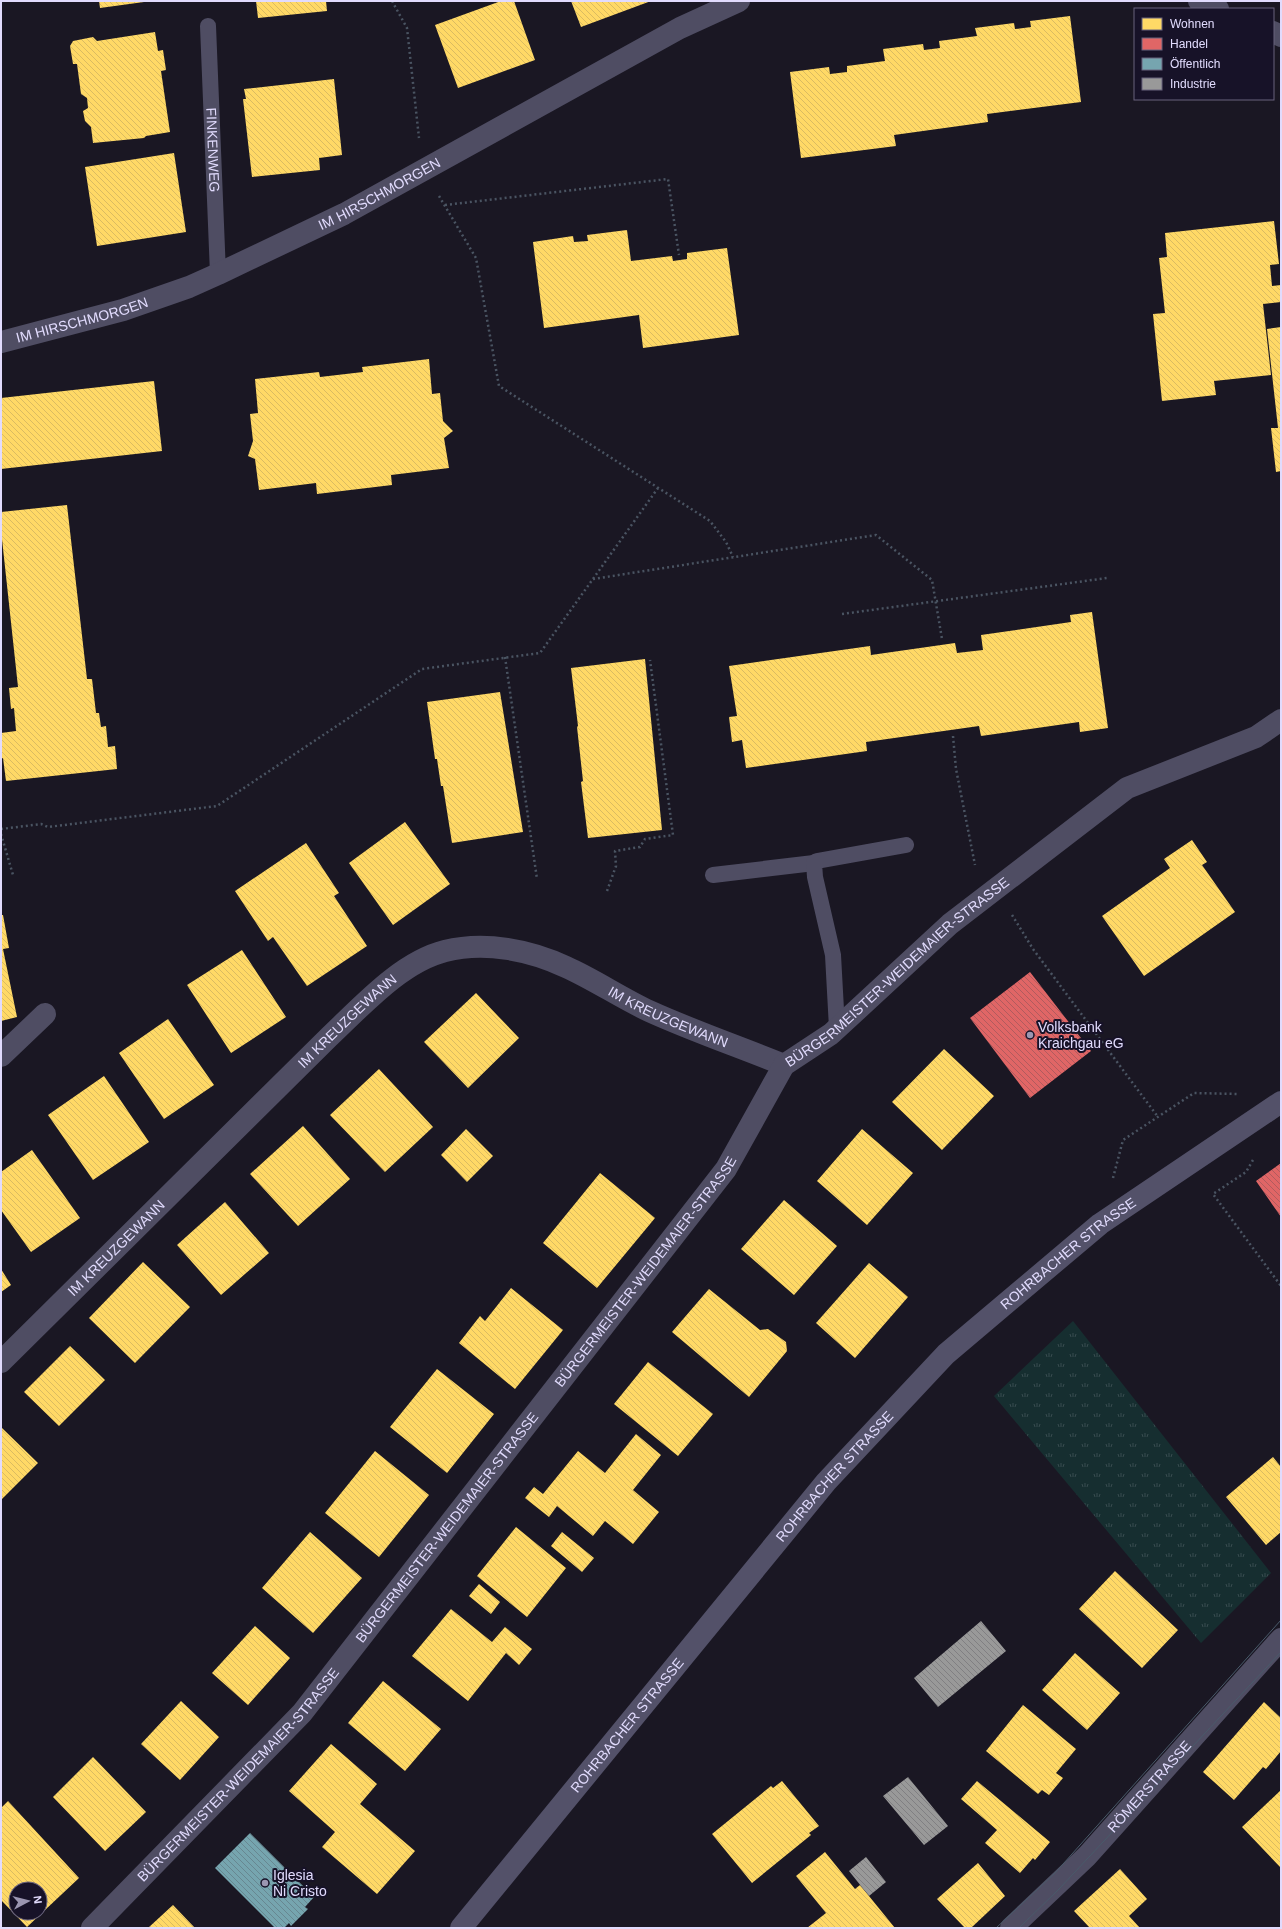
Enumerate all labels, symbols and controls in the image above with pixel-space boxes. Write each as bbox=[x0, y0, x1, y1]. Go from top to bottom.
legend bbox=[1134, 8, 1274, 100]
text: Wohnen bbox=[1170, 17, 1214, 31]
text: Handel bbox=[1170, 37, 1208, 51]
text: Öffentlich bbox=[1170, 57, 1220, 71]
text: Industrie bbox=[1170, 77, 1216, 91]
street label: FINKENWEG bbox=[203, 107, 223, 193]
street label: IM HIRSCHMORGEN bbox=[316, 154, 443, 233]
street label: IM HIRSCHMORGEN bbox=[14, 294, 150, 346]
street label: BÜRGERMEISTER-WEIDEMAIER-STRASSE bbox=[782, 874, 1012, 1070]
street label: IM KREUZGEWANN bbox=[295, 971, 400, 1071]
street label: IM KREUZGEWANN bbox=[606, 983, 730, 1050]
place label: Volksbank Kraichgau eG bbox=[1038, 1019, 1124, 1051]
marker: Volksbank Kraichgau eG bbox=[1025, 1030, 1035, 1040]
street label: BÜRGERMEISTER-WEIDEMAIER-STRASSE bbox=[551, 1153, 740, 1390]
street label: ROHRBACHER STRASSE bbox=[997, 1194, 1139, 1313]
street label: IM KREUZGEWANN bbox=[64, 1197, 168, 1299]
street label: ROHRBACHER STRASSE bbox=[772, 1408, 896, 1545]
street label: BÜRGERMEISTER-WEIDEMAIER-STRASSE bbox=[352, 1409, 541, 1645]
street label: ROHRBACHER STRASSE bbox=[567, 1655, 687, 1796]
street label: BÜRGERMEISTER-WEIDEMAIER-STRASSE bbox=[134, 1665, 342, 1885]
street label: RÖMERSTRASSE bbox=[1104, 1737, 1194, 1836]
place label: Iglesia Ni Cristo bbox=[273, 1867, 327, 1899]
marker: Iglesia Ni Cristo bbox=[260, 1878, 270, 1888]
north arrow bbox=[8, 1881, 48, 1921]
text: N bbox=[31, 1895, 44, 1905]

